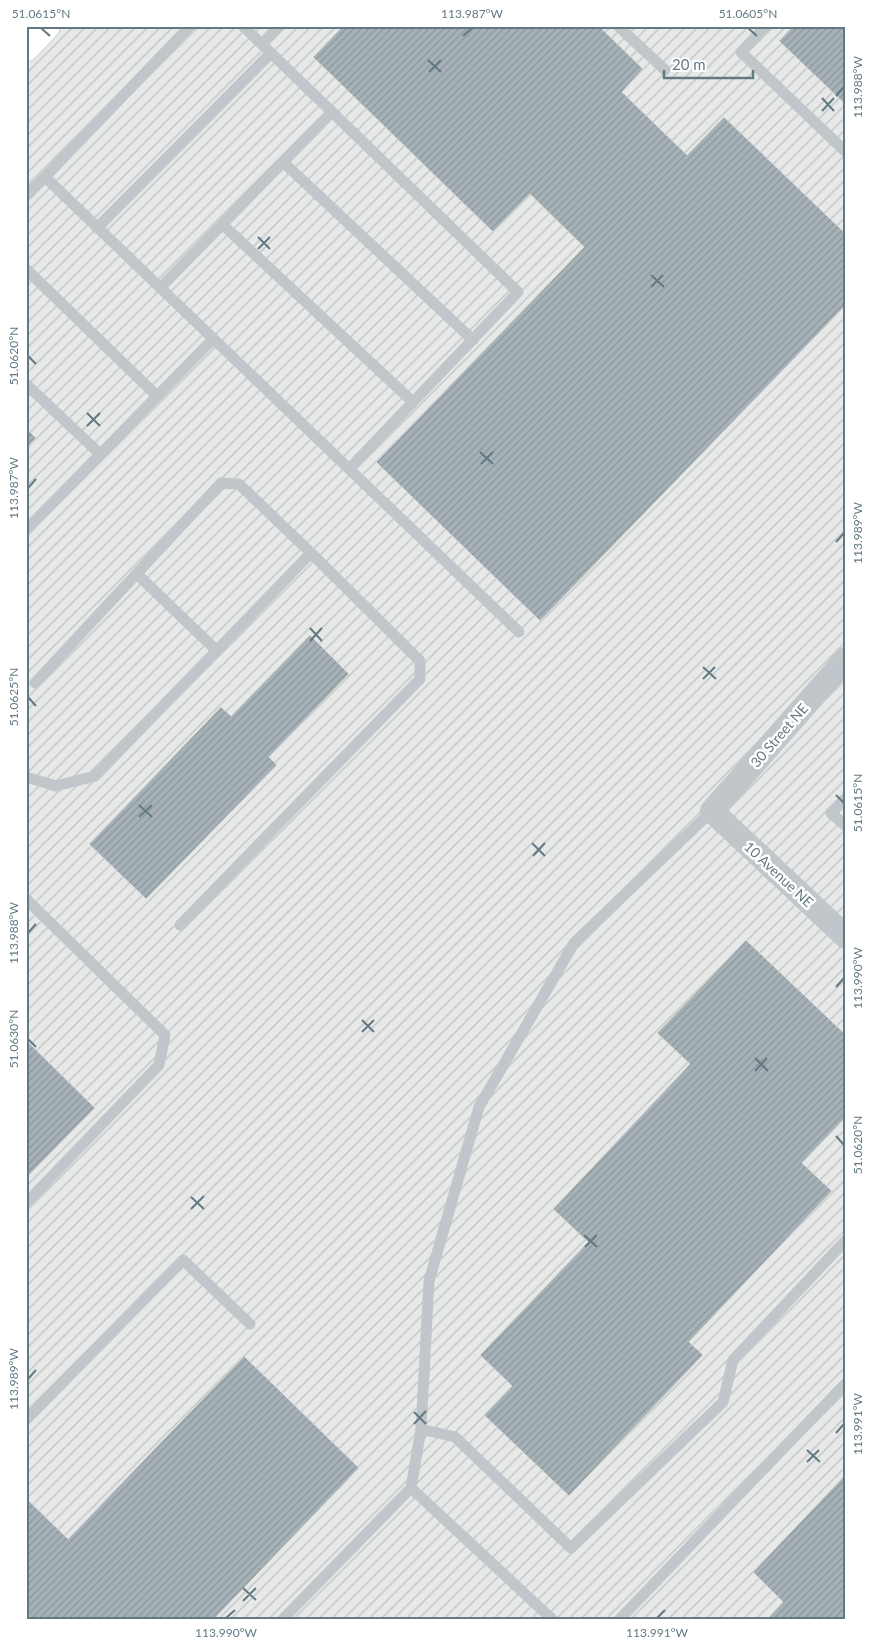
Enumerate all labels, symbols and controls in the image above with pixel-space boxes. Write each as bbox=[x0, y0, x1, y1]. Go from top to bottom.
text: 51.0615°N bbox=[12, 6, 70, 21]
text: 113.987°W bbox=[441, 6, 504, 21]
text: 51.0605°N bbox=[719, 6, 777, 21]
scale bar bbox=[664, 48, 753, 80]
text: 20 m bbox=[672, 55, 706, 73]
text: 113.988°W bbox=[850, 55, 865, 118]
text: 51.0620°N bbox=[6, 327, 21, 385]
text: 113.987°W bbox=[6, 456, 21, 519]
text: 113.989°W bbox=[850, 501, 865, 564]
text: 51.0625°N bbox=[6, 668, 21, 726]
street label: 30 Street NE bbox=[747, 700, 811, 770]
text: 51.0615°N bbox=[850, 774, 865, 832]
street label: 10 Avenue NE bbox=[741, 838, 817, 910]
text: 113.988°W bbox=[6, 901, 21, 964]
text: 113.990°W bbox=[850, 946, 865, 1009]
text: 51.0630°N bbox=[6, 1010, 21, 1068]
text: 51.0620°N bbox=[850, 1116, 865, 1174]
text: 113.989°W bbox=[6, 1347, 21, 1410]
text: 113.991°W bbox=[850, 1392, 865, 1455]
text: 113.990°W bbox=[195, 1625, 258, 1640]
text: 113.991°W bbox=[626, 1625, 689, 1640]

